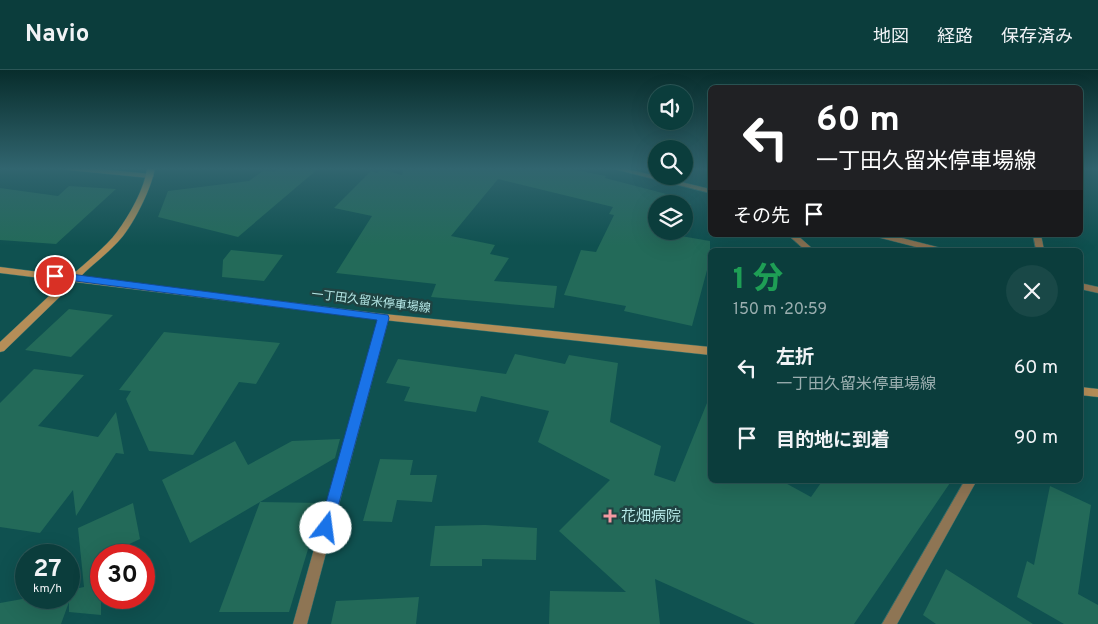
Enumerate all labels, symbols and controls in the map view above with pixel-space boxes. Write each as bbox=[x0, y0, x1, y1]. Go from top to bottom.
text: Navio bbox=[25, 20, 89, 50]
text: 地図 bbox=[873, 26, 909, 49]
text: 経路 bbox=[937, 26, 973, 49]
text: 保存済み bbox=[1001, 26, 1073, 49]
map controls bbox=[648, 85, 693, 240]
button: sound bbox=[648, 85, 693, 130]
text: 60 m bbox=[816, 99, 900, 143]
icon: left bbox=[733, 105, 798, 170]
button: search bbox=[648, 140, 693, 185]
text: 一丁田久留米停車場線 bbox=[816, 149, 1036, 176]
button: layers bbox=[648, 195, 693, 240]
icon: arrive bbox=[800, 200, 828, 228]
text: その先 bbox=[733, 205, 790, 229]
pin bbox=[34, 255, 76, 297]
icon: arrive bbox=[41, 262, 69, 290]
text: 1 分 bbox=[733, 262, 783, 299]
button: close bbox=[1006, 265, 1058, 317]
street label: 一丁田久留米停車場線 bbox=[310, 287, 431, 317]
text: 150 m · 20:59 bbox=[733, 300, 827, 320]
text: 左折 bbox=[776, 346, 814, 370]
icon: left bbox=[733, 354, 761, 382]
text: 60 m bbox=[1014, 356, 1058, 380]
text: 一丁田久留米停車場線 bbox=[776, 375, 936, 395]
icon: arrive bbox=[733, 424, 761, 452]
text: 90 m bbox=[1014, 426, 1058, 450]
text: 目的地に到着 bbox=[776, 429, 890, 453]
position arrow bbox=[299, 501, 351, 553]
place label: 花畑病院 bbox=[621, 508, 681, 527]
marker: 花畑病院 bbox=[603, 509, 617, 523]
speed limit sign: 30 bbox=[90, 544, 155, 609]
text: 27 bbox=[33, 554, 62, 586]
text: km/h bbox=[33, 581, 62, 597]

